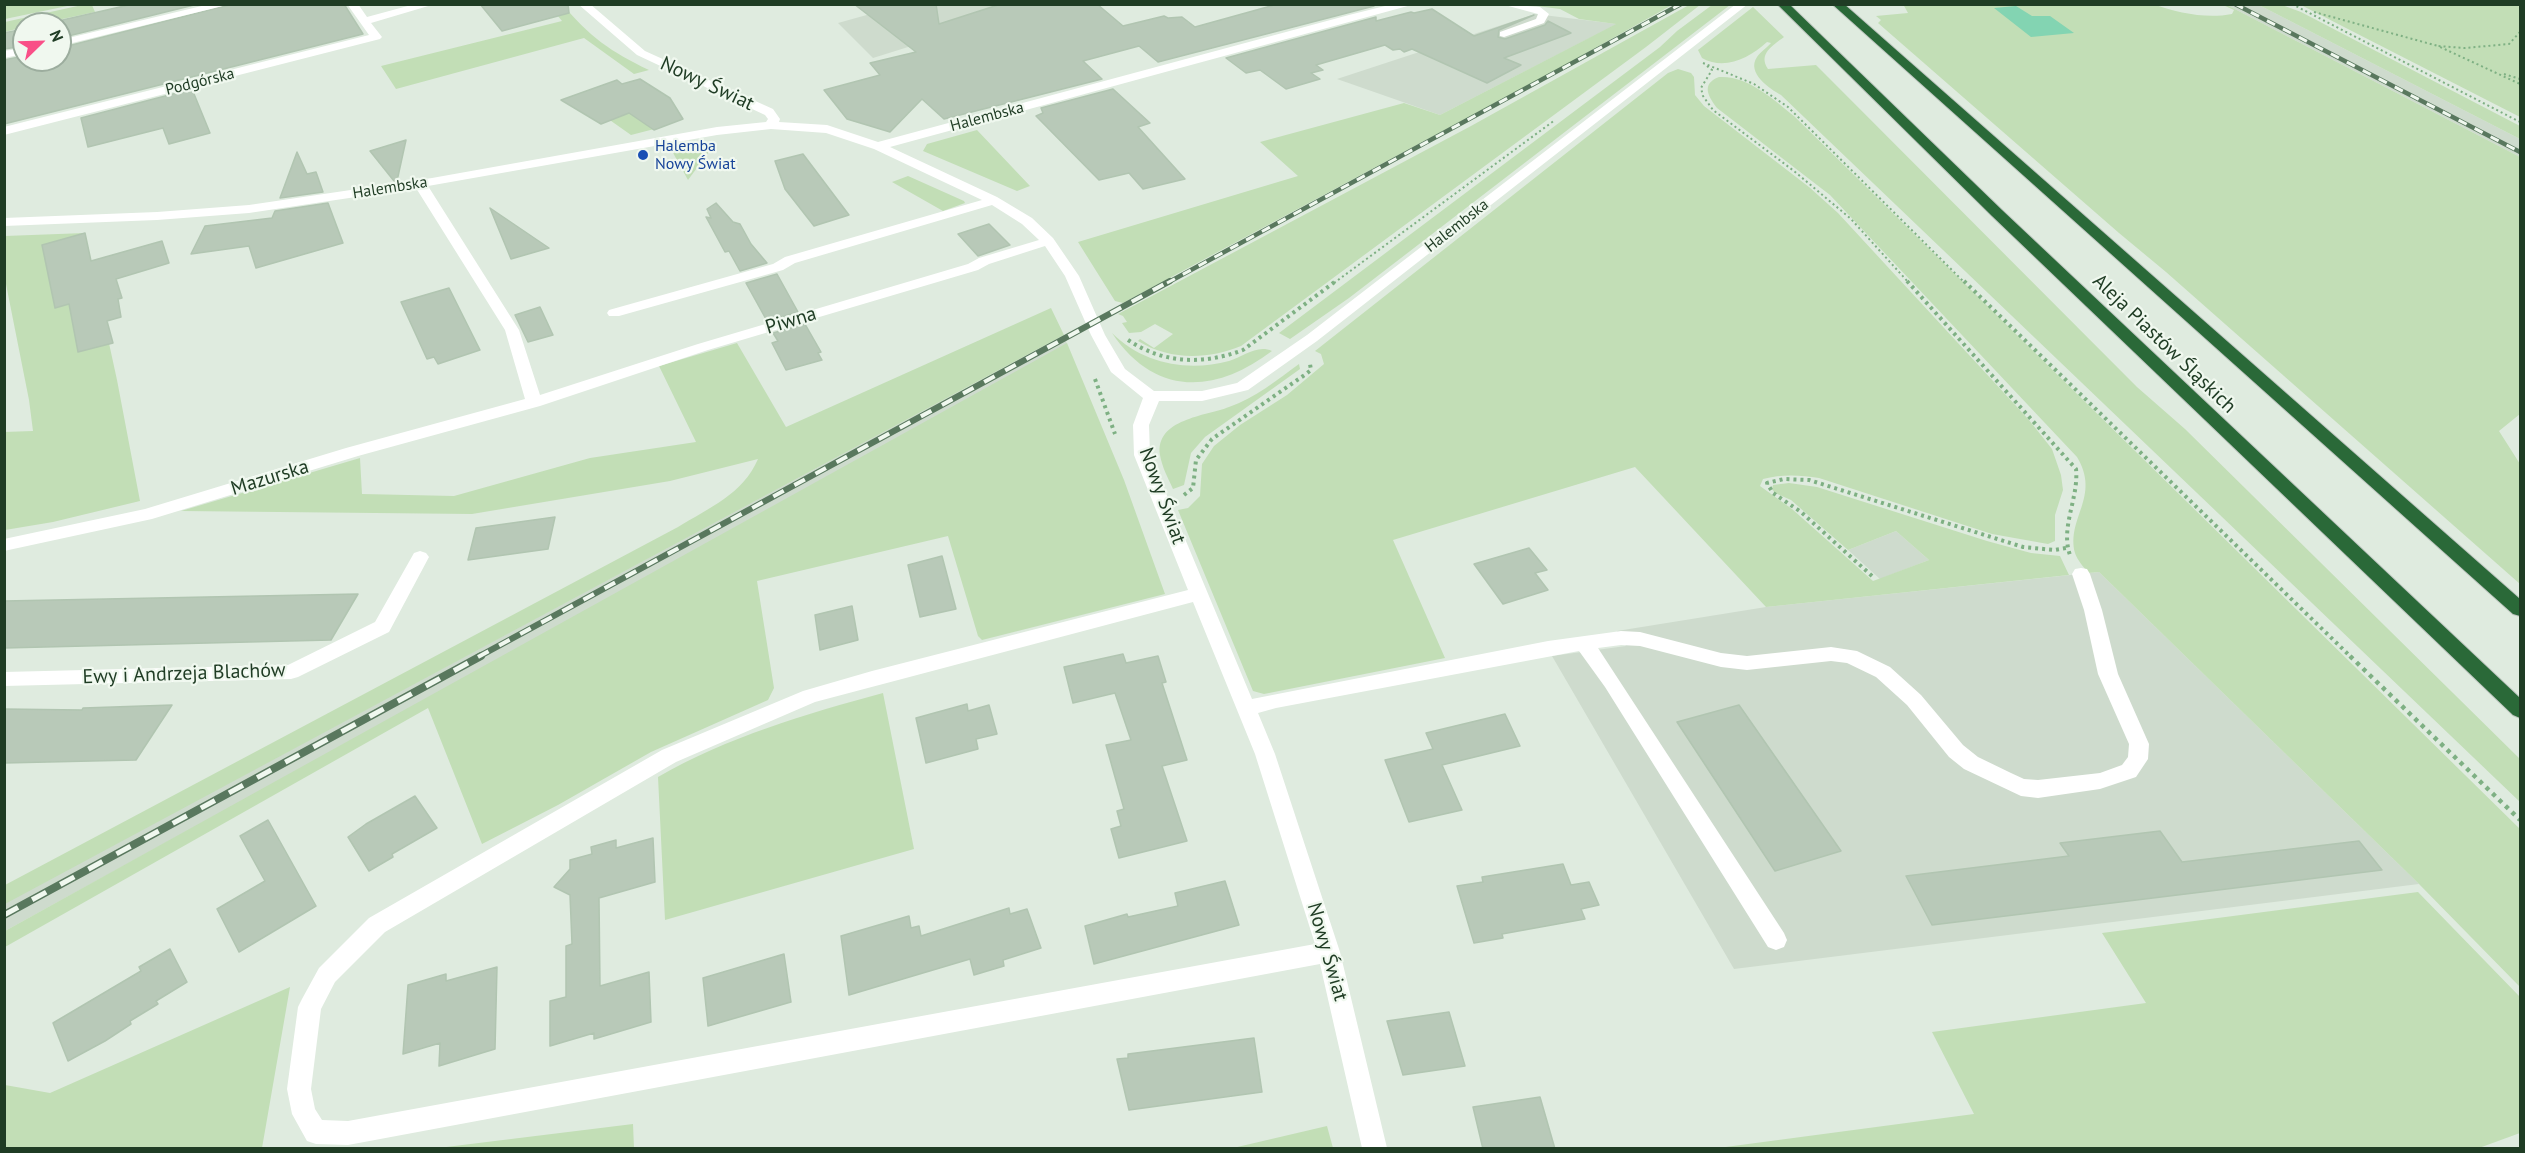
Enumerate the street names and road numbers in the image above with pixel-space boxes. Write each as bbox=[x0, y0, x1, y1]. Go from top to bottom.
street label: Nowy Świat bbox=[656, 52, 758, 116]
street label: Podgórska bbox=[163, 64, 237, 100]
street label: Halembska bbox=[948, 98, 1026, 136]
street label: Halembska bbox=[351, 173, 429, 203]
street label: Halembska bbox=[1421, 195, 1493, 257]
street label: Aleja Piastów Śląskich bbox=[2087, 269, 2241, 419]
street label: Piwna bbox=[763, 302, 819, 340]
street label: Nowy Świat bbox=[1133, 445, 1191, 547]
street label: Mazurska bbox=[228, 455, 312, 501]
street label: Ewy i Andrzeja Blachów bbox=[82, 658, 286, 690]
street label: Nowy Świat bbox=[1302, 900, 1352, 1004]

